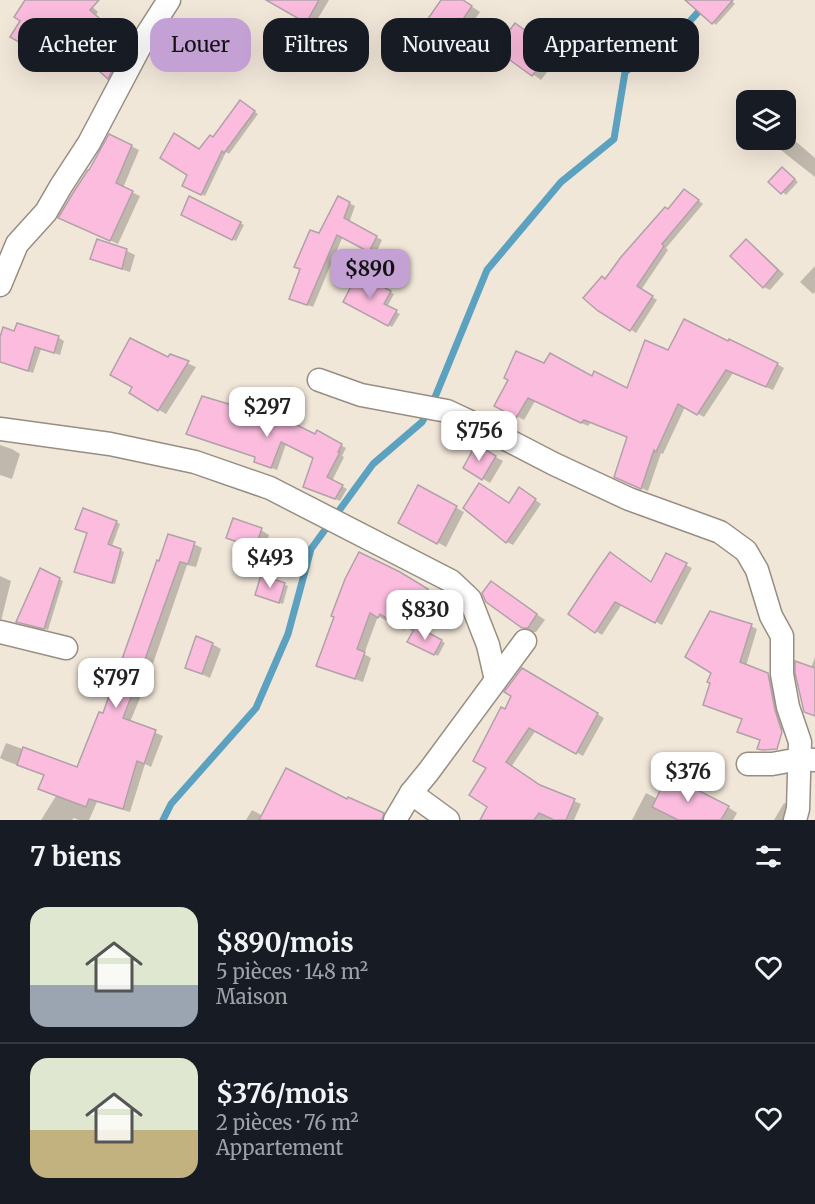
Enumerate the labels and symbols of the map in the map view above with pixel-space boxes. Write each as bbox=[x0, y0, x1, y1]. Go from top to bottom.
pin: $890 bbox=[334, 249, 406, 300]
pin: $297 bbox=[231, 387, 303, 438]
pin: $756 bbox=[443, 411, 515, 462]
pin: $493 bbox=[234, 538, 306, 589]
pin: $830 bbox=[389, 590, 461, 641]
pin: $797 bbox=[80, 658, 152, 709]
pin: $376 bbox=[652, 752, 724, 803]

